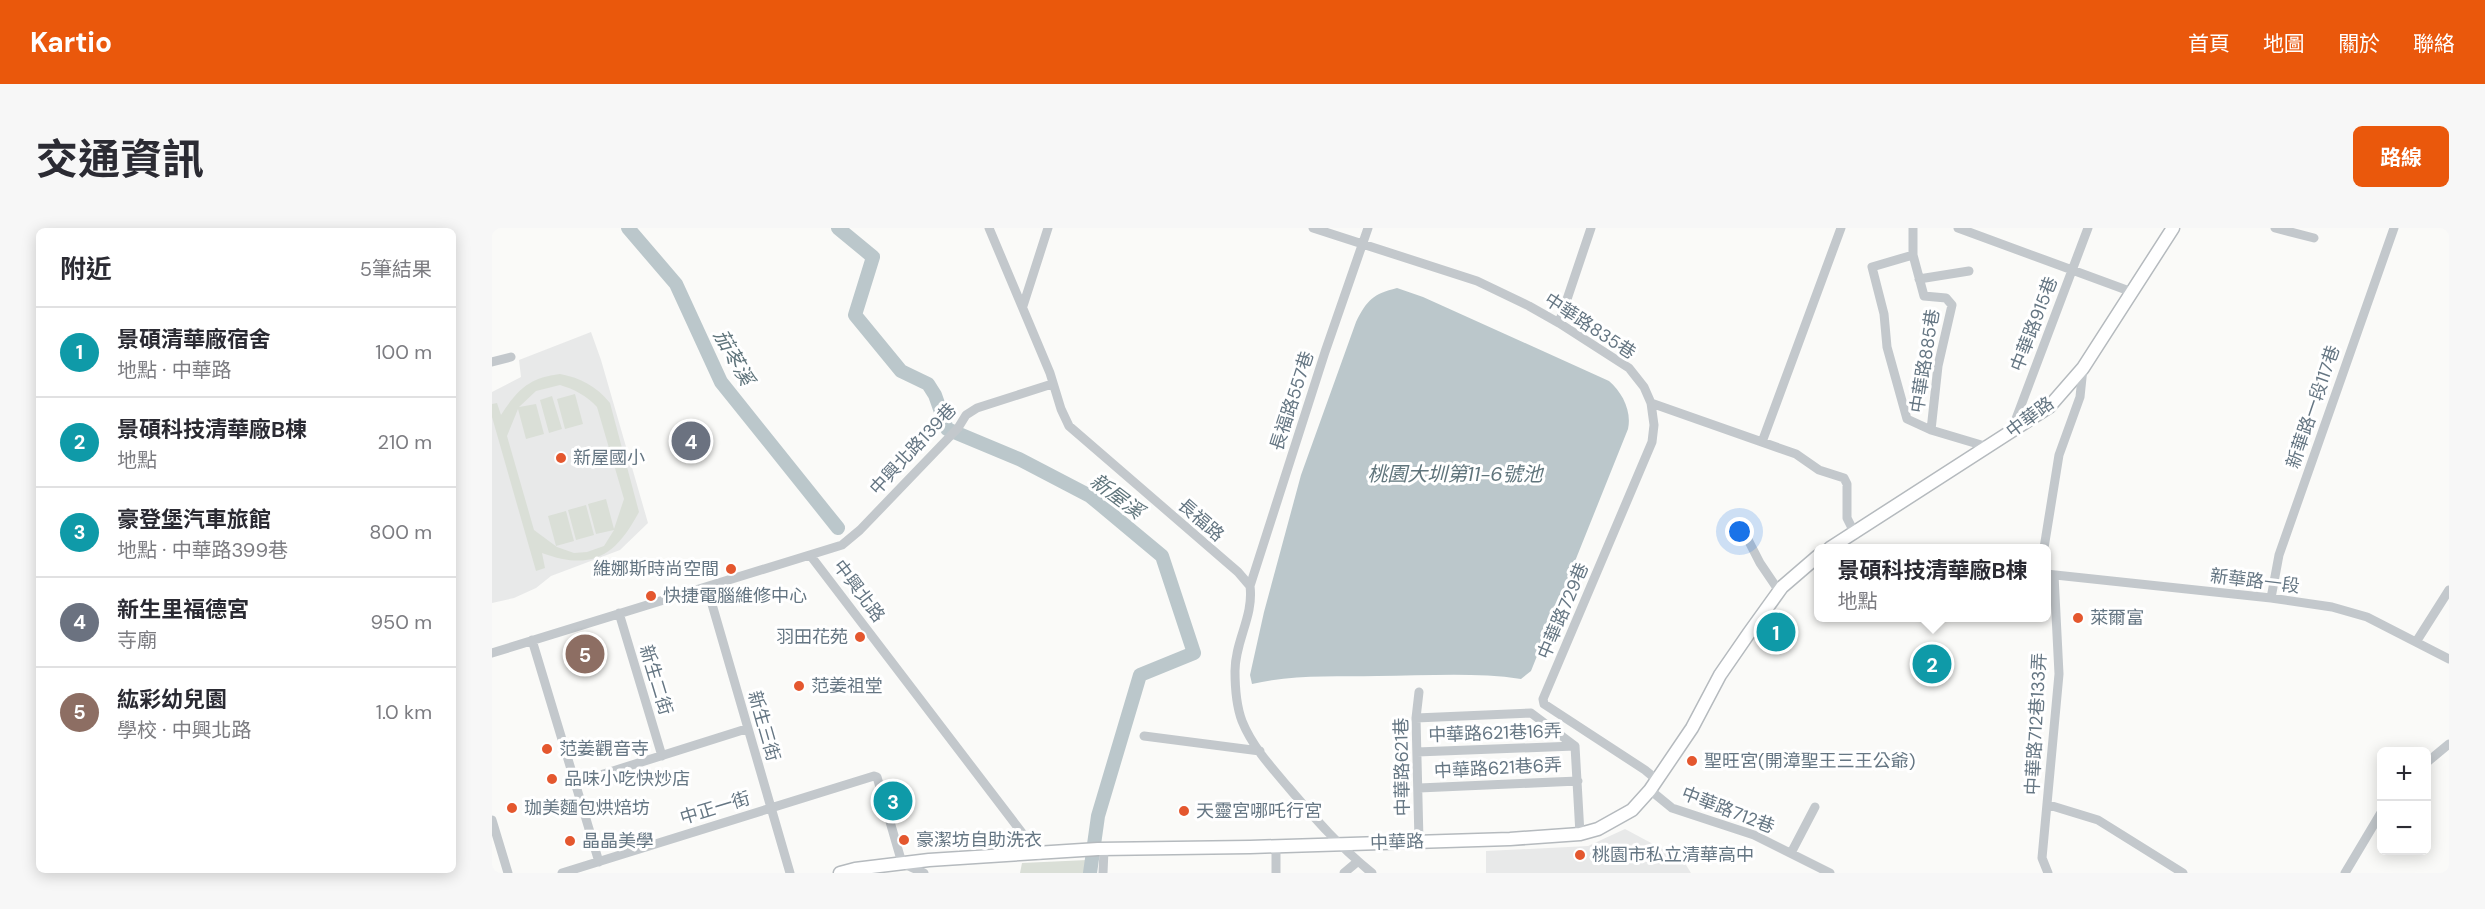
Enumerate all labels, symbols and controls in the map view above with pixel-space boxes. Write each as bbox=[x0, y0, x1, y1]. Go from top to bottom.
text: Kartio bbox=[30, 24, 112, 61]
text: 首頁 bbox=[2188, 30, 2230, 58]
text: 地圖 bbox=[2263, 30, 2305, 58]
text: 關於 bbox=[2338, 30, 2380, 58]
text: 聯絡 bbox=[2413, 30, 2455, 58]
button: 路線 bbox=[2353, 126, 2449, 187]
text: 交通資訊 bbox=[36, 132, 204, 187]
text: 附近 bbox=[60, 252, 112, 286]
text: 5筆結果 bbox=[360, 256, 432, 282]
street label: 中華路915巷 bbox=[2005, 273, 2063, 375]
street label: 中華路835巷 bbox=[1540, 287, 1640, 365]
street label: 中華路885巷 bbox=[1905, 307, 1945, 415]
water label: 茄苳溪 bbox=[708, 324, 761, 392]
text: 景碩清華廠宿舍 bbox=[117, 325, 271, 354]
text: 1 bbox=[76, 339, 83, 365]
text: 100 m bbox=[375, 339, 432, 365]
street label: 新華路一段117巷 bbox=[2281, 342, 2345, 472]
street label: 長福路557巷 bbox=[1265, 348, 1319, 454]
text: 地點 · 中華路 bbox=[117, 357, 232, 383]
street label: 中華路 bbox=[2001, 391, 2059, 443]
street label: 中興北路139巷 bbox=[864, 398, 962, 500]
text: 景碩科技清華廠B棟 bbox=[117, 415, 307, 444]
pin: 4 bbox=[672, 418, 710, 464]
text: 2 bbox=[74, 429, 85, 455]
text: 210 m bbox=[377, 429, 432, 455]
place label: 新屋國小 bbox=[573, 446, 645, 470]
text: 地點 bbox=[117, 447, 157, 473]
marker: 新屋國小 bbox=[554, 451, 568, 465]
water label: 桃園大圳第11-6號池 bbox=[1367, 461, 1545, 487]
water label: 新屋溪 bbox=[1085, 468, 1151, 526]
street label: 長福路 bbox=[1173, 493, 1229, 547]
text: 豪登堡汽車旅館 bbox=[117, 505, 271, 534]
your location bbox=[1725, 517, 1754, 546]
text: 3 bbox=[73, 519, 86, 545]
text: 800 m bbox=[369, 519, 432, 545]
text: 地點 · 中華路399巷 bbox=[117, 537, 288, 563]
popup bbox=[1814, 544, 2051, 622]
street label: 中興北路 bbox=[828, 555, 890, 627]
text: 景碩科技清華廠B棟 bbox=[1837, 556, 2028, 585]
place label: 維娜斯時尚空間 bbox=[593, 557, 719, 581]
street label: 中華路729巷 bbox=[1532, 559, 1594, 663]
marker: 維娜斯時尚空間 bbox=[724, 562, 738, 576]
street label: 新華路一段 bbox=[2209, 564, 2301, 598]
place label: 快捷電腦維修中心 bbox=[663, 584, 807, 608]
text: 地點 bbox=[1837, 588, 1877, 614]
marker: 快捷電腦維修中心 bbox=[644, 589, 658, 603]
text: 新生里福德宮 bbox=[117, 595, 249, 624]
place label: 萊爾富 bbox=[2090, 606, 2144, 630]
text: 4 bbox=[73, 609, 86, 635]
text: 950 m bbox=[370, 609, 432, 635]
pin: 1 bbox=[1756, 610, 1796, 654]
marker: 萊爾富 bbox=[2071, 611, 2085, 625]
place label: 羽田花苑 bbox=[776, 625, 848, 649]
text: 寺廟 bbox=[117, 627, 157, 653]
marker: 羽田花苑 bbox=[853, 630, 867, 644]
pin: 5 bbox=[566, 632, 604, 676]
street label: 新生二街 bbox=[634, 642, 678, 718]
pin: 2 bbox=[1912, 642, 1952, 686]
street label: 中華路712巷133弄 bbox=[2020, 652, 2052, 796]
place label: 范姜祖堂 bbox=[811, 674, 883, 698]
marker: 范姜祖堂 bbox=[792, 679, 806, 693]
text: 紘彩幼兒園 bbox=[117, 685, 227, 714]
street label: 新生三街 bbox=[743, 688, 785, 764]
text: 5 bbox=[73, 699, 86, 725]
text: 1.0 km bbox=[376, 699, 432, 725]
text: 學校 · 中興北路 bbox=[117, 717, 252, 743]
street label: 中華路621巷 bbox=[1389, 717, 1415, 817]
street label: 中華路621巷16弄 bbox=[1428, 719, 1562, 747]
place label: 范姜觀音寺 bbox=[559, 737, 649, 761]
marker: 范姜觀音寺 bbox=[540, 742, 554, 756]
map controls bbox=[2377, 747, 2431, 855]
button: + bbox=[2377, 747, 2431, 801]
place label: 聖旺宮(開漳聖王三王公爺) bbox=[1704, 749, 1915, 773]
street label: 中華路621巷6弄 bbox=[1433, 753, 1563, 783]
marker: 聖旺宮(開漳聖王三王公爺) bbox=[1685, 754, 1699, 768]
place label: 品味小吃快炒店 bbox=[564, 767, 690, 791]
marker: 品味小吃快炒店 bbox=[545, 772, 559, 786]
pin: 3 bbox=[874, 778, 912, 824]
street label: 中華路712巷 bbox=[1678, 781, 1778, 839]
street label: 中正一街 bbox=[677, 786, 753, 830]
place label: 珈美麵包烘焙坊 bbox=[524, 796, 650, 820]
place label: 天靈宮哪吒行宮 bbox=[1196, 799, 1322, 823]
marker: 珈美麵包烘焙坊 bbox=[505, 801, 519, 815]
button: − bbox=[2377, 801, 2431, 855]
marker: 天靈宮哪吒行宮 bbox=[1177, 804, 1191, 818]
place label: 豪潔坊自助洗衣 bbox=[916, 828, 1042, 852]
place label: 晶晶美學 bbox=[582, 829, 654, 853]
street label: 中華路 bbox=[1370, 829, 1424, 855]
marker: 豪潔坊自助洗衣 bbox=[897, 833, 911, 847]
marker: 晶晶美學 bbox=[563, 834, 577, 848]
place label: 桃園市私立清華高中 bbox=[1592, 843, 1754, 867]
marker: 桃園市私立清華高中 bbox=[1573, 848, 1587, 862]

